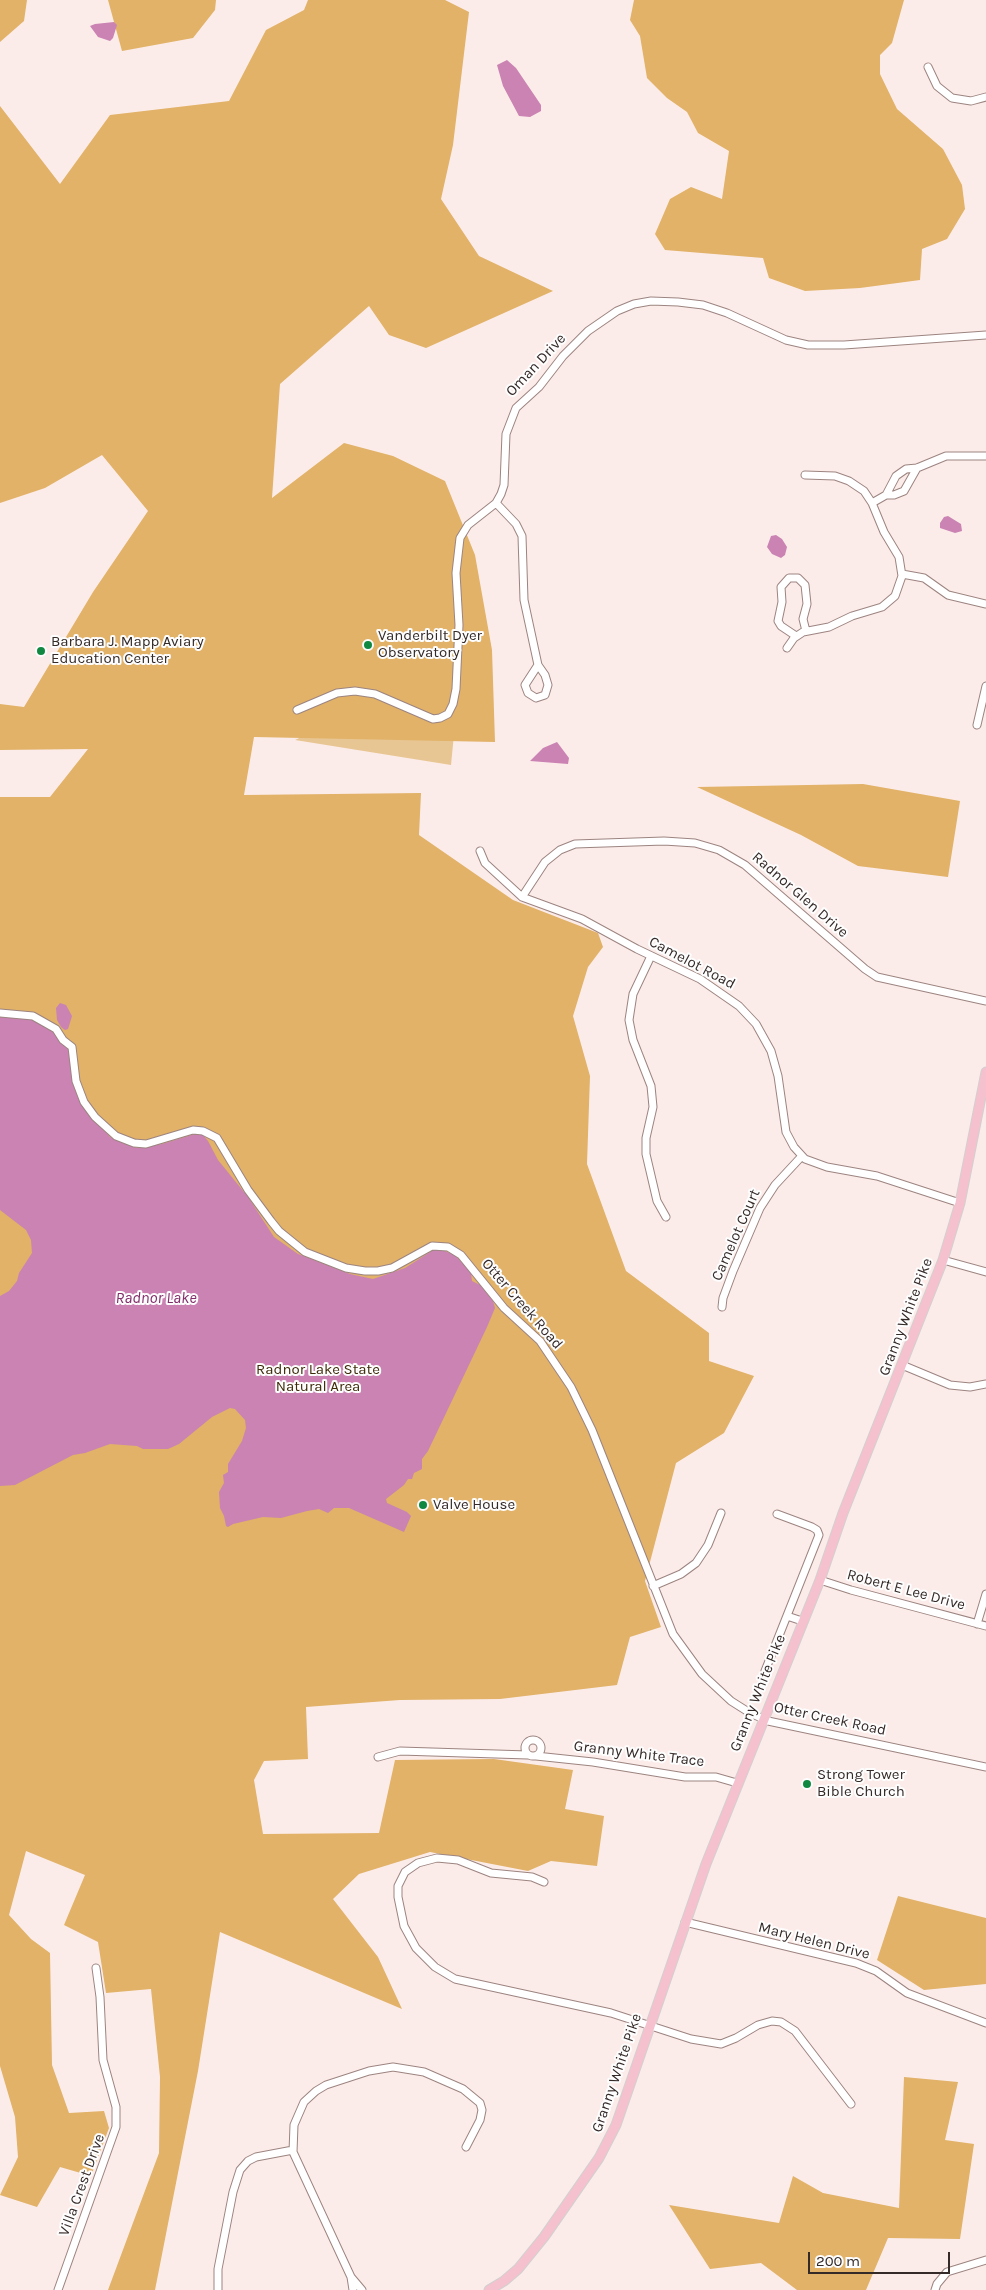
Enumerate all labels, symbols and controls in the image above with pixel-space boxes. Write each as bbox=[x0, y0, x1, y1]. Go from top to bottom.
street label: Oman Drive bbox=[502, 330, 570, 400]
place label: Vanderbilt Dyer Observatory bbox=[378, 627, 482, 662]
place label: Barbara J. Mapp Aviary Education Center bbox=[51, 633, 204, 668]
marker: Vanderbilt Dyer Observatory bbox=[362, 639, 374, 651]
marker: Barbara J. Mapp Aviary Education Center bbox=[35, 645, 47, 657]
street label: Radnor Glen Drive bbox=[748, 848, 852, 942]
street label: Camelot Road bbox=[646, 933, 738, 993]
street label: Camelot Court bbox=[708, 1186, 764, 1284]
street label: Otter Creek Road bbox=[478, 1255, 566, 1353]
street label: Granny White Pike bbox=[875, 1256, 937, 1378]
water label: Radnor Lake bbox=[115, 1288, 197, 1308]
park label: Radnor Lake State Natural Area bbox=[256, 1361, 380, 1396]
place label: Valve House bbox=[433, 1496, 515, 1514]
marker: Valve House bbox=[417, 1499, 429, 1511]
street label: Robert E Lee Drive bbox=[845, 1566, 967, 1614]
street label: Granny White Pike bbox=[726, 1632, 790, 1754]
street label: Otter Creek Road bbox=[772, 1698, 888, 1740]
street label: Granny White Trace bbox=[573, 1737, 705, 1771]
place label: Strong Tower Bible Church bbox=[817, 1766, 905, 1801]
marker: Strong Tower Bible Church bbox=[801, 1778, 813, 1790]
street label: Mary Helen Drive bbox=[756, 1918, 872, 1964]
street label: Granny White Pike bbox=[588, 2011, 646, 2135]
street label: Villa Crest Drive bbox=[55, 2131, 109, 2239]
scale bar bbox=[811, 2242, 954, 2274]
text: 200 m bbox=[816, 2252, 860, 2270]

